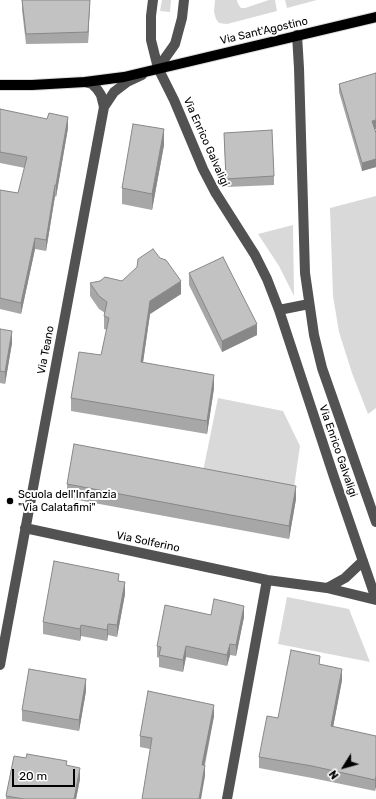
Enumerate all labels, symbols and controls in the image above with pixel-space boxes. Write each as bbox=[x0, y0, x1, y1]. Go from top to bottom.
street label: Via Sant'Agostino bbox=[219, 14, 309, 48]
street label: Via Enrico Galvaligi bbox=[180, 95, 232, 189]
street label: Via Teano bbox=[35, 325, 57, 375]
street label: Via Enrico Galvaligi bbox=[316, 403, 360, 499]
place label: Scuola dell'Infanzia "Via Calatafimi" bbox=[18, 488, 117, 514]
marker: Scuola dell'Infanzia "Via Calatafimi" bbox=[5, 496, 15, 506]
street label: Via Solferino bbox=[115, 529, 181, 555]
north arrow bbox=[324, 747, 364, 787]
scale bar bbox=[14, 761, 77, 787]
text: N bbox=[326, 767, 342, 782]
text: 20 m bbox=[19, 769, 47, 783]

